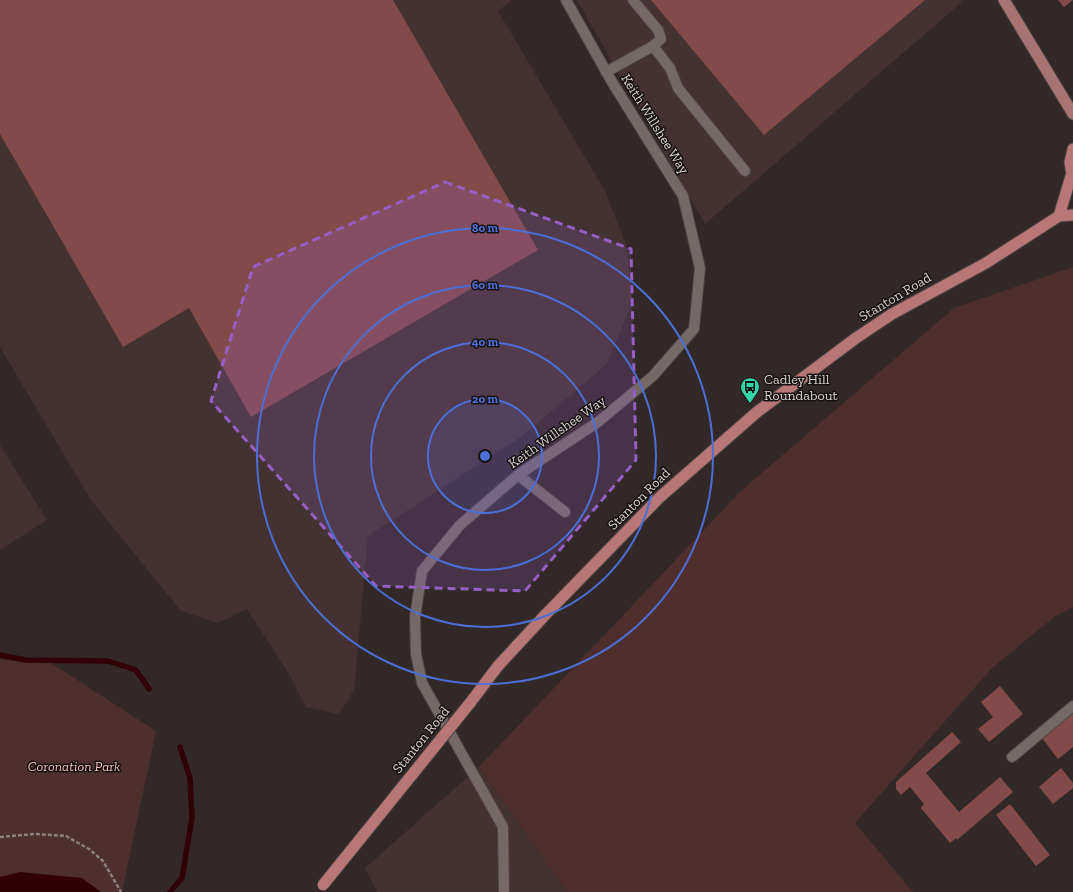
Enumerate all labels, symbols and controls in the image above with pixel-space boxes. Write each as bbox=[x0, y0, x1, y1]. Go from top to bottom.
street label: Keith Willshee Way bbox=[617, 71, 693, 178]
text: 80 m bbox=[472, 221, 499, 235]
street label: Stanton Road bbox=[856, 269, 934, 325]
text: 60 m bbox=[472, 278, 499, 292]
text: 40 m bbox=[472, 335, 499, 349]
place label: Cadley Hill Roundabout bbox=[764, 371, 838, 404]
bus stop icon: Cadley Hill Roundabout bbox=[739, 376, 761, 404]
text: 20 m bbox=[472, 392, 499, 406]
street label: Keith Willshee Way bbox=[505, 392, 610, 472]
centre of rings bbox=[478, 449, 492, 463]
street label: Stanton Road bbox=[604, 464, 674, 534]
street label: Stanton Road bbox=[389, 703, 453, 777]
park label: Coronation Park bbox=[28, 758, 120, 775]

